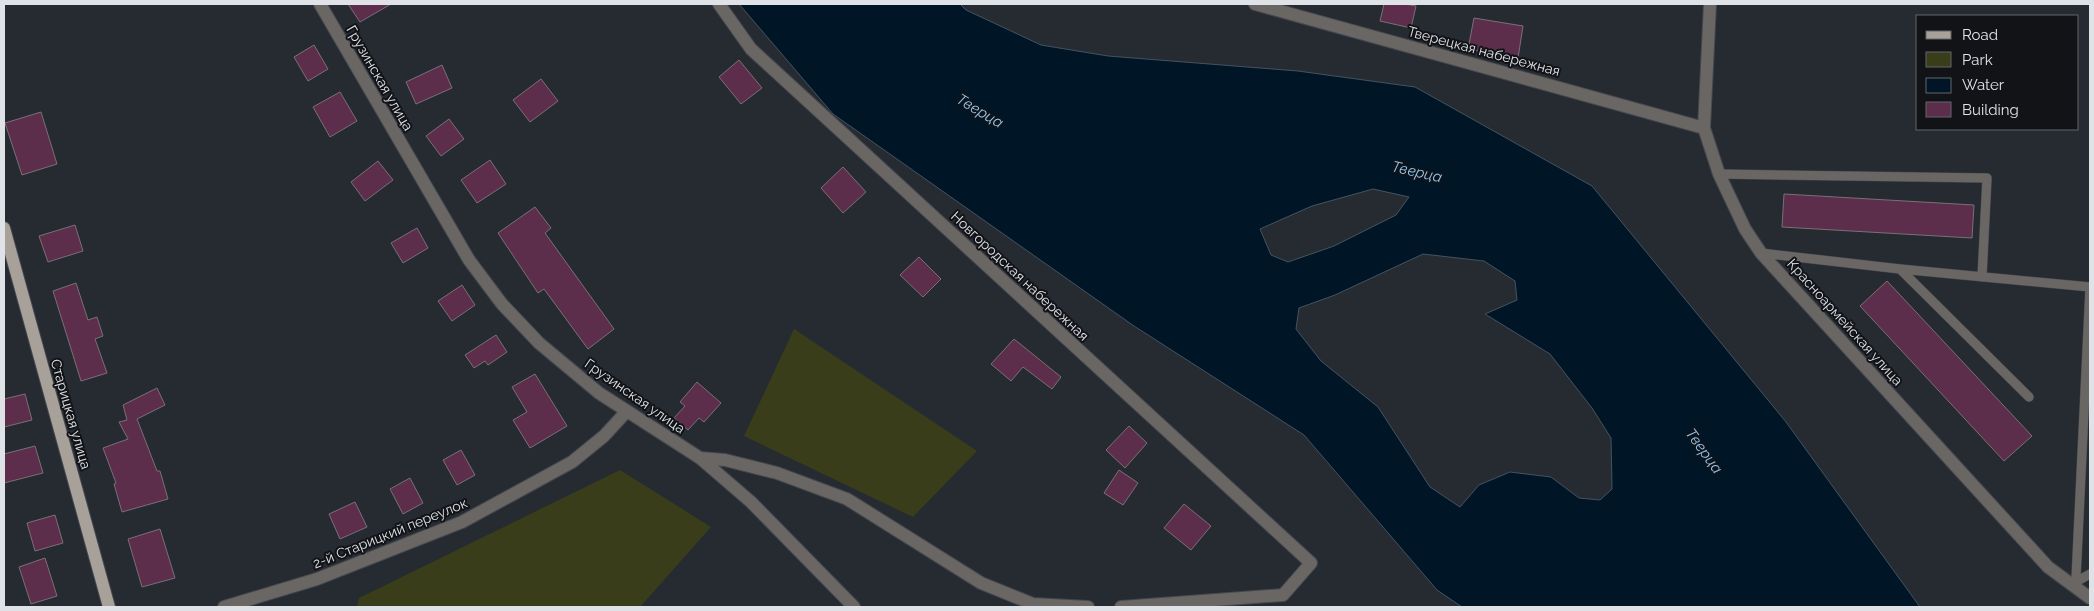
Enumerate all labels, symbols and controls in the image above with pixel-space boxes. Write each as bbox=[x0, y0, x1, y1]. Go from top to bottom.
legend bbox=[1916, 15, 2079, 130]
street label: Грузинская улица bbox=[343, 23, 417, 133]
street label: Тверецкая набережная bbox=[1406, 23, 1562, 79]
text: Road bbox=[1962, 26, 1998, 44]
text: Park bbox=[1962, 51, 1993, 69]
text: Water bbox=[1962, 76, 2005, 94]
water label: Тверца bbox=[953, 90, 1007, 132]
text: Building bbox=[1962, 101, 2019, 119]
water label: Тверца bbox=[1390, 157, 1444, 187]
street label: Новгородская набережная bbox=[948, 208, 1092, 344]
street label: Красноармейская улица bbox=[1784, 256, 1906, 388]
street label: Грузинская улица bbox=[582, 355, 688, 437]
street label: Старицкая улица bbox=[48, 357, 94, 471]
water label: Тверца bbox=[1682, 425, 1726, 477]
street label: 2-й Старицкий переулок bbox=[310, 495, 470, 571]

